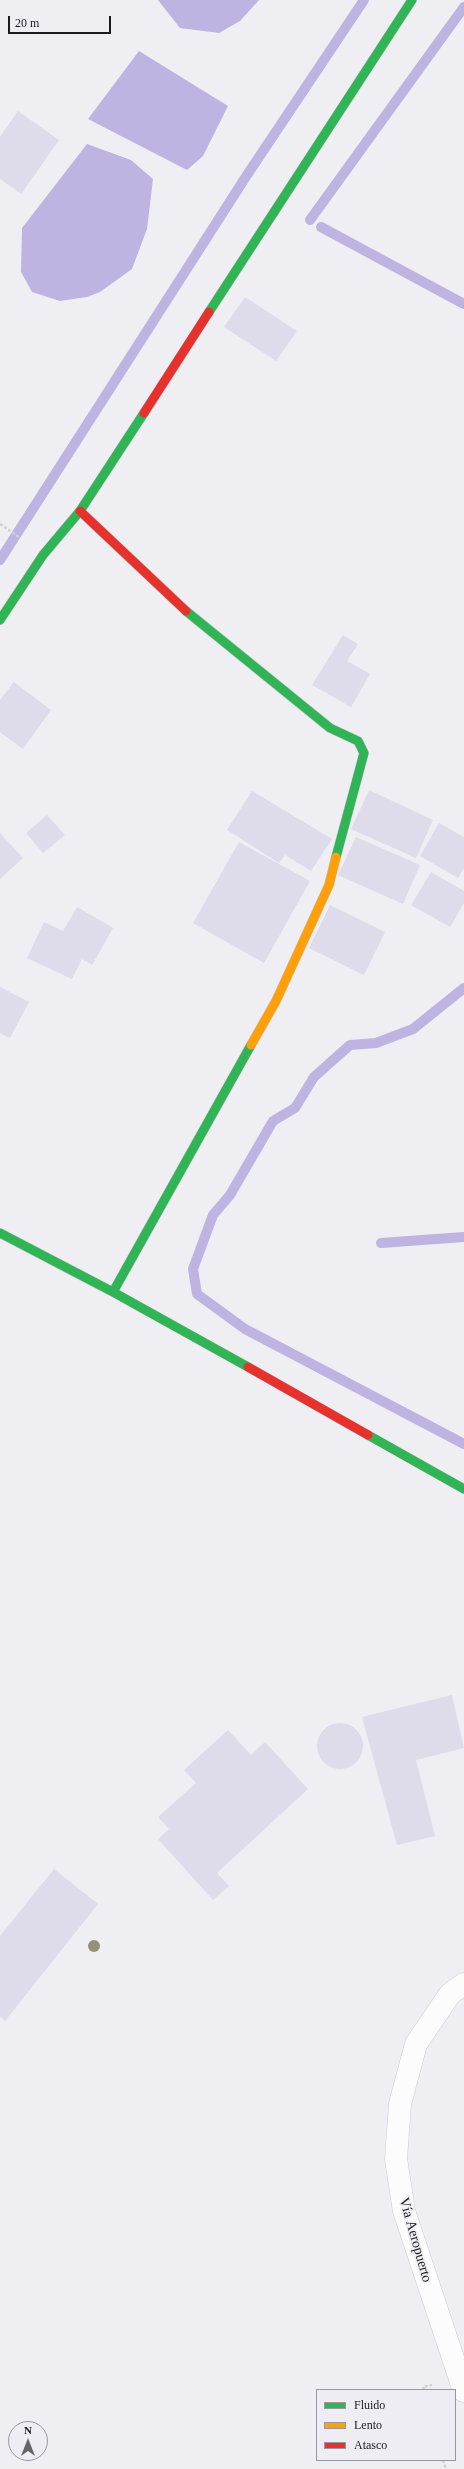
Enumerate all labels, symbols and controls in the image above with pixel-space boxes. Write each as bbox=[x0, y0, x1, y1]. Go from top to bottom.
scale bar bbox=[10, 8, 113, 34]
text: 20 m bbox=[15, 16, 39, 30]
street label: Vía Aeropuerto bbox=[395, 2196, 435, 2284]
legend bbox=[316, 2389, 456, 2461]
text: Fluido bbox=[354, 2398, 385, 2412]
text: Lento bbox=[354, 2418, 382, 2432]
north arrow bbox=[8, 2421, 48, 2461]
text: N bbox=[24, 2424, 32, 2436]
text: Atasco bbox=[354, 2438, 387, 2452]

